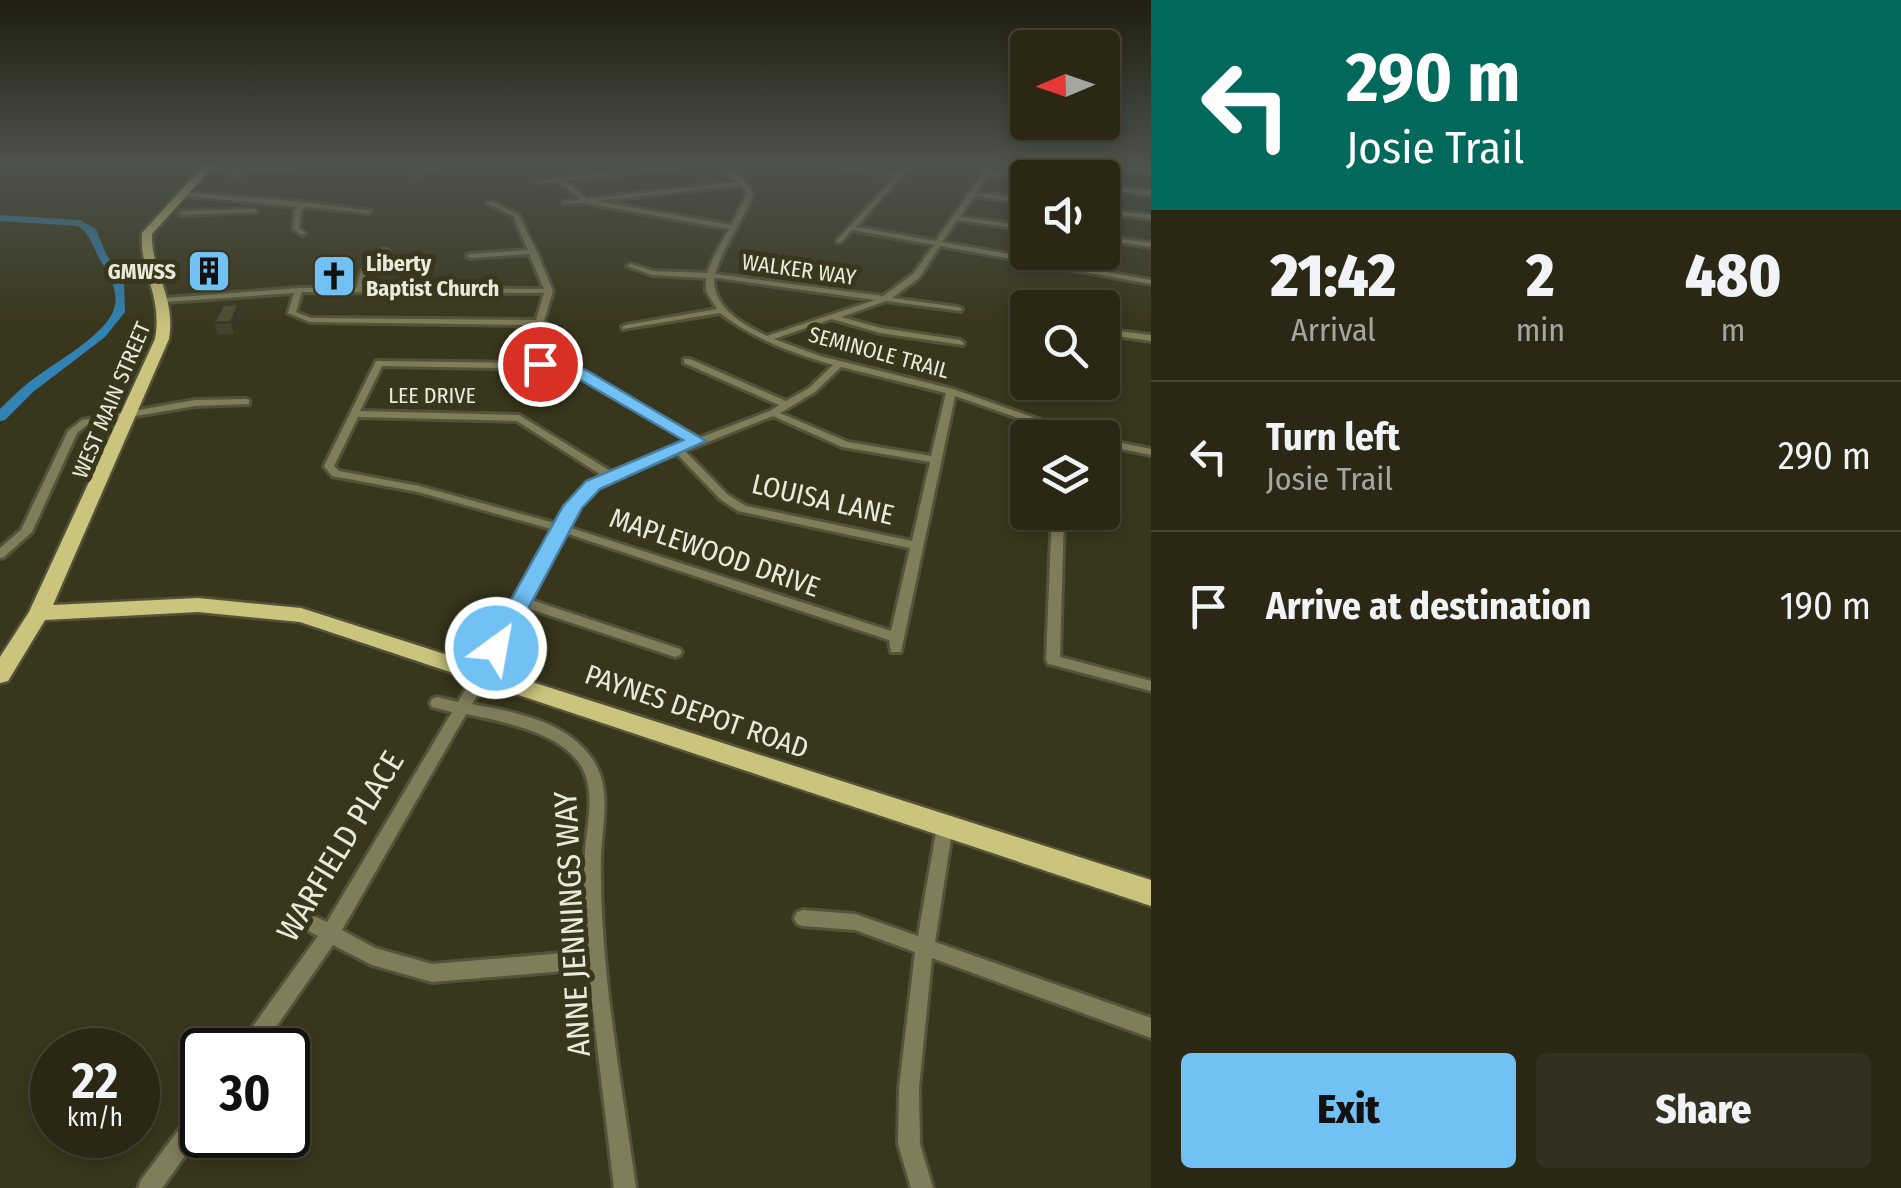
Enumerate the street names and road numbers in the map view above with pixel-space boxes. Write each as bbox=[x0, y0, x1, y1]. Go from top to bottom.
street label: WALKER WAY bbox=[740, 248, 858, 291]
street label: WEST MAIN STREET bbox=[66, 317, 157, 482]
street label: SEMINOLE TRAIL bbox=[806, 321, 952, 384]
street label: LEE DRIVE bbox=[388, 382, 476, 409]
street label: LOUISA LANE bbox=[749, 467, 897, 532]
street label: MAPLEWOOD DRIVE bbox=[605, 501, 824, 604]
street label: PAYNES DEPOT ROAD bbox=[581, 658, 813, 765]
street label: WARFIELD PLACE bbox=[268, 744, 412, 948]
street label: ANNE JENNINGS WAY bbox=[546, 790, 598, 1058]

